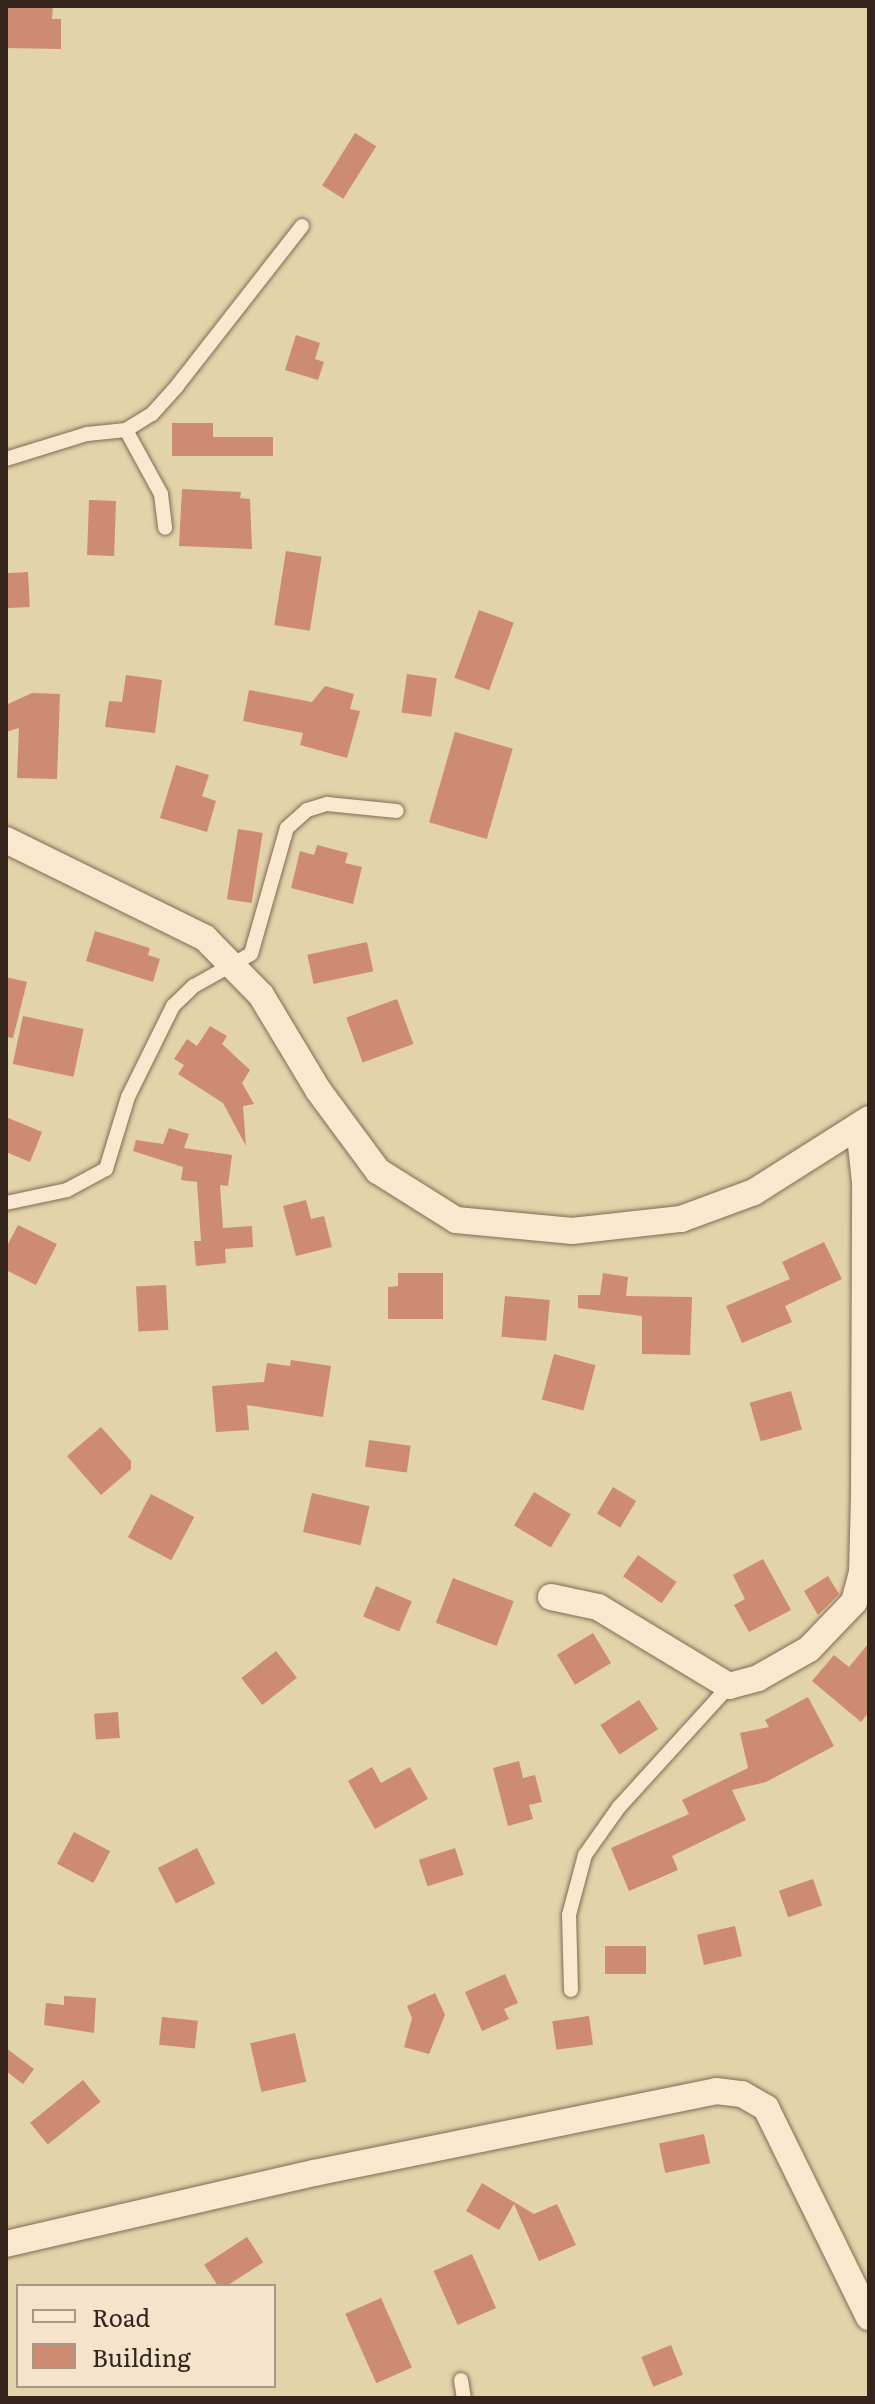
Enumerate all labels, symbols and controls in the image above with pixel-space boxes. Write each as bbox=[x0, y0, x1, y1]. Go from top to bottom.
legend bbox=[16, 2284, 276, 2388]
text: Road bbox=[92, 2299, 150, 2334]
text: Building bbox=[92, 2339, 191, 2374]

